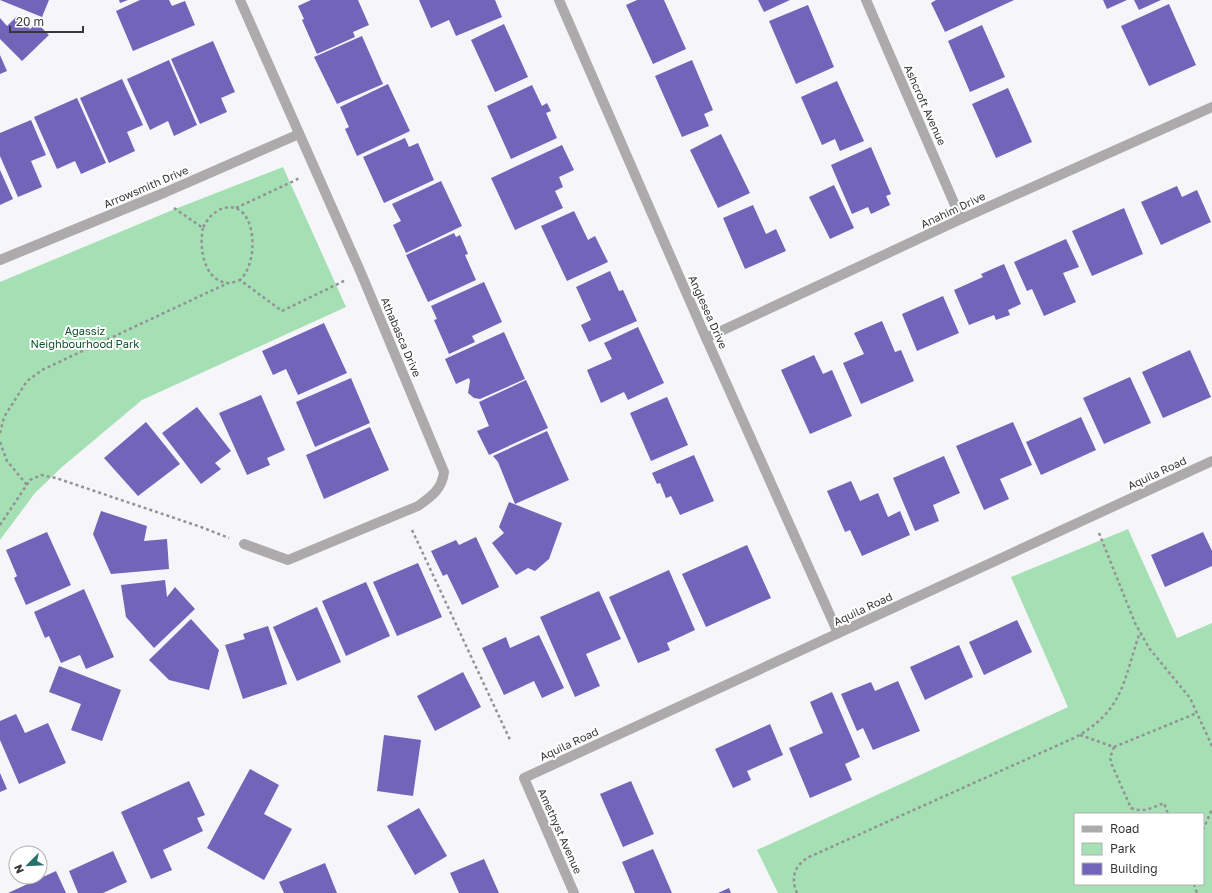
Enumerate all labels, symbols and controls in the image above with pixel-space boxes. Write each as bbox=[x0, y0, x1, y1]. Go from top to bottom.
scale bar bbox=[10, 8, 83, 34]
text: 20 m bbox=[16, 14, 44, 29]
street label: Ashcroft Avenue bbox=[902, 63, 949, 147]
street label: Arrowsmith Drive bbox=[101, 163, 190, 210]
street label: Anahim Drive bbox=[918, 189, 987, 230]
street label: Anglesea Drive bbox=[686, 273, 730, 351]
street label: Athabasca Drive bbox=[379, 295, 424, 379]
park label: Agassiz Neighbourhood Park bbox=[31, 324, 139, 350]
street label: Aquila Road bbox=[1125, 453, 1188, 492]
street label: Aquila Road bbox=[831, 589, 894, 628]
street label: Aquila Road bbox=[537, 724, 600, 763]
street label: Amethyst Avenue bbox=[536, 786, 585, 876]
legend bbox=[1074, 813, 1204, 885]
text: Road bbox=[1110, 821, 1139, 836]
text: Park bbox=[1110, 841, 1136, 856]
north arrow bbox=[8, 845, 48, 885]
text: Building bbox=[1110, 861, 1158, 876]
text: N bbox=[11, 863, 26, 876]

